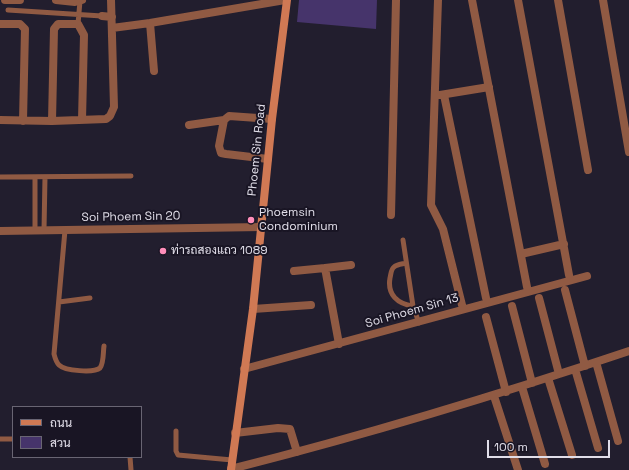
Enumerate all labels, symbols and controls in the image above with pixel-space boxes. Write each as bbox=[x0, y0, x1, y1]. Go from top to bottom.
street label: Phoem Sin Road bbox=[245, 103, 269, 197]
place label: Phoemsin Condominium bbox=[259, 206, 338, 234]
street label: Soi Phoem Sin 20 bbox=[81, 209, 181, 225]
marker: Phoemsin Condominium bbox=[246, 215, 256, 225]
place label: ท่ารถสองแถว 1089 bbox=[171, 244, 268, 258]
marker: ท่ารถสองแถว 1089 bbox=[158, 246, 168, 256]
street label: Soi Phoem Sin 13 bbox=[364, 291, 460, 331]
legend bbox=[12, 406, 142, 458]
text: ถนน bbox=[50, 415, 72, 431]
scale bar bbox=[489, 432, 612, 458]
text: สวน bbox=[50, 435, 71, 451]
text: 100 m bbox=[494, 439, 528, 455]

